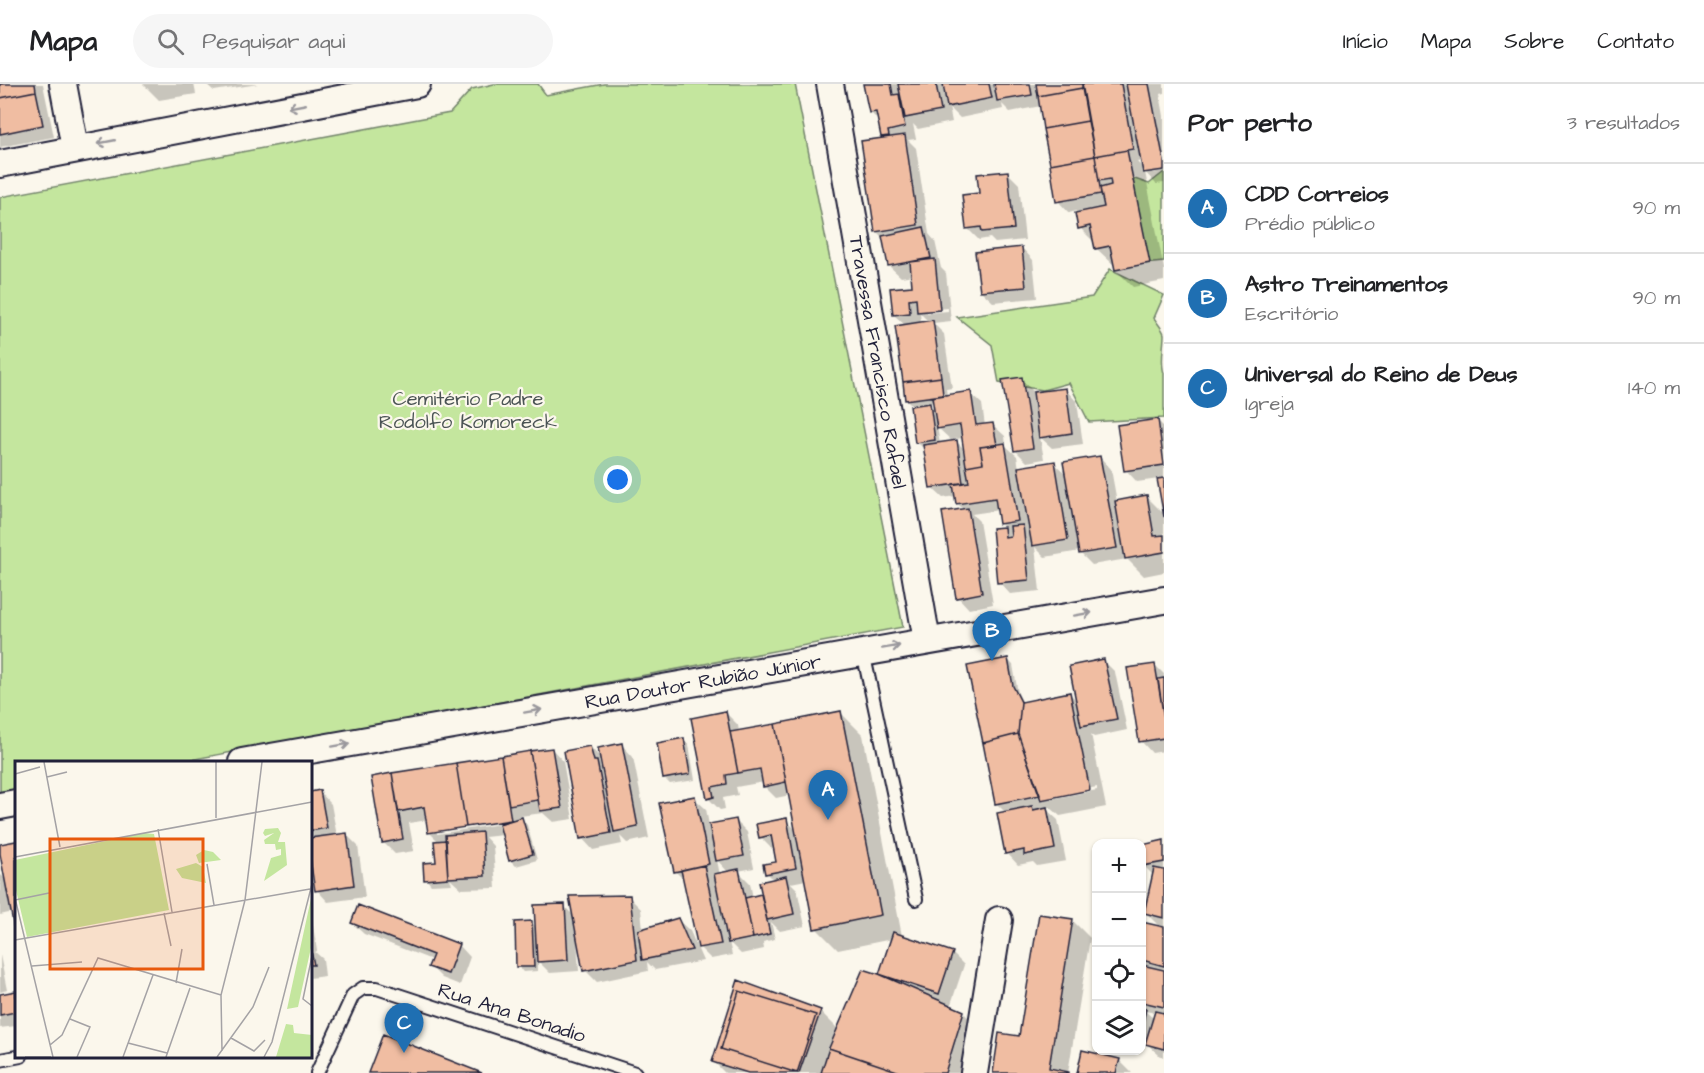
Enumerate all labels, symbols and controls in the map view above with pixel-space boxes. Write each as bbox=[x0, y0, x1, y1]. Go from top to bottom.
search box bbox=[133, 14, 553, 68]
text: Mapa bbox=[30, 22, 97, 61]
icon: search bbox=[154, 25, 187, 58]
text: Pesquisar aqui bbox=[202, 26, 345, 57]
text: Início bbox=[1343, 27, 1388, 56]
text: Mapa bbox=[1421, 27, 1471, 56]
text: Sobre bbox=[1504, 27, 1564, 56]
text: Contato bbox=[1597, 27, 1674, 56]
one-way arrow bbox=[288, 101, 308, 112]
text: Por perto bbox=[1188, 105, 1312, 141]
text: 3 resultados bbox=[1567, 109, 1680, 137]
one-way arrow bbox=[96, 137, 116, 148]
text: CDD Correios bbox=[1245, 179, 1389, 210]
text: A bbox=[1201, 194, 1214, 222]
text: 90 m bbox=[1632, 194, 1680, 222]
text: Prédio público bbox=[1245, 210, 1375, 238]
street label: Travessa Francisco Rafael bbox=[842, 233, 913, 491]
text: Astro Treinamentos bbox=[1245, 269, 1448, 300]
text: B bbox=[1200, 284, 1215, 312]
text: 90 m bbox=[1632, 284, 1680, 312]
text: Escritório bbox=[1245, 300, 1338, 328]
text: Universal do Reino de Deus bbox=[1245, 359, 1518, 390]
text: C bbox=[1200, 374, 1215, 402]
text: 140 m bbox=[1628, 374, 1680, 402]
park label: Cemitério Padre Rodolfo Komoreck bbox=[379, 385, 557, 436]
text: Igreja bbox=[1245, 390, 1294, 418]
your location bbox=[603, 465, 632, 494]
one-way arrow bbox=[1072, 608, 1092, 619]
pin: B bbox=[972, 612, 1012, 661]
one-way arrow bbox=[880, 641, 900, 652]
street label: Rua Doutor Rubião Júnior bbox=[583, 647, 824, 717]
one-way arrow bbox=[523, 705, 543, 716]
one-way arrow bbox=[331, 739, 351, 750]
inset map bbox=[15, 761, 312, 1058]
pin: A bbox=[808, 770, 848, 820]
map controls bbox=[1092, 839, 1146, 1055]
button: + bbox=[1092, 839, 1146, 893]
button: − bbox=[1092, 893, 1146, 947]
button: locate bbox=[1092, 947, 1146, 1001]
street label: Rua Ana Bonadio bbox=[434, 976, 589, 1050]
button: layers bbox=[1092, 1001, 1146, 1055]
pin: C bbox=[384, 1004, 424, 1053]

